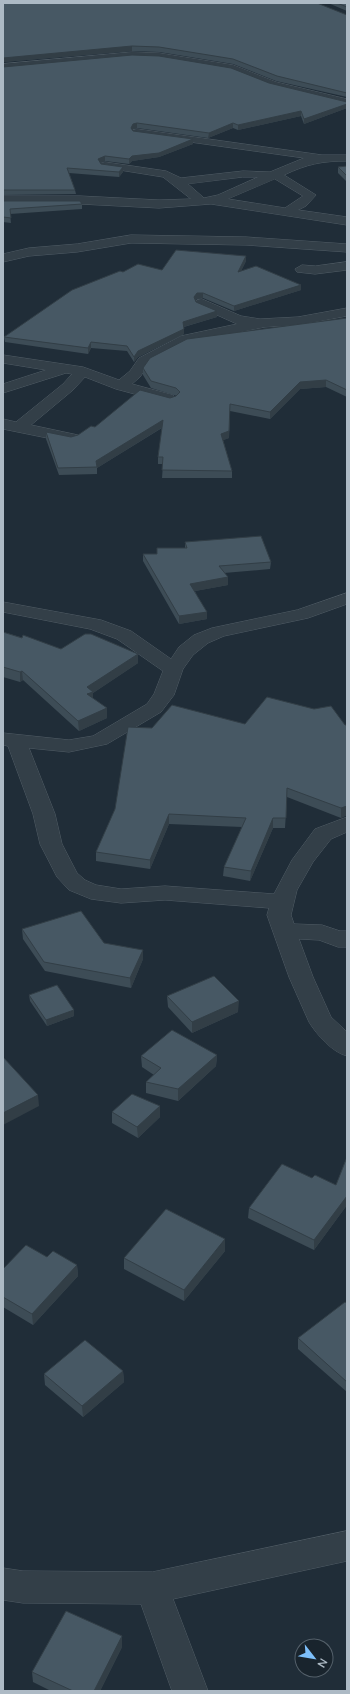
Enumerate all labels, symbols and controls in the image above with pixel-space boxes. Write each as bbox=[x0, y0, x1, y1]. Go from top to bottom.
north arrow bbox=[294, 1638, 334, 1678]
text: N bbox=[314, 1656, 331, 1670]

